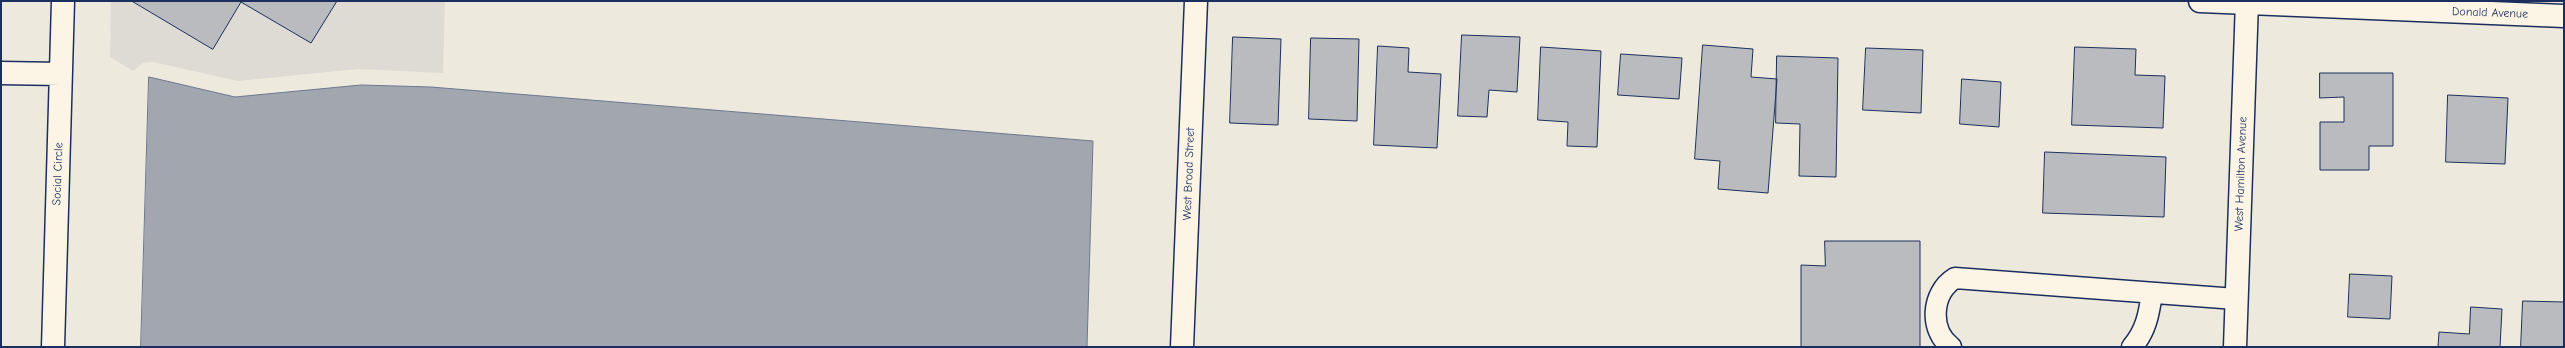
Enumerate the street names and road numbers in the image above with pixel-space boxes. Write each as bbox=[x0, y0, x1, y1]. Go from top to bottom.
street label: Donald Avenue bbox=[2452, 4, 2528, 22]
street label: West Hamilton Avenue bbox=[2232, 116, 2250, 232]
street label: West Broad Street bbox=[1180, 127, 1198, 221]
street label: Social Circle bbox=[50, 142, 66, 206]

